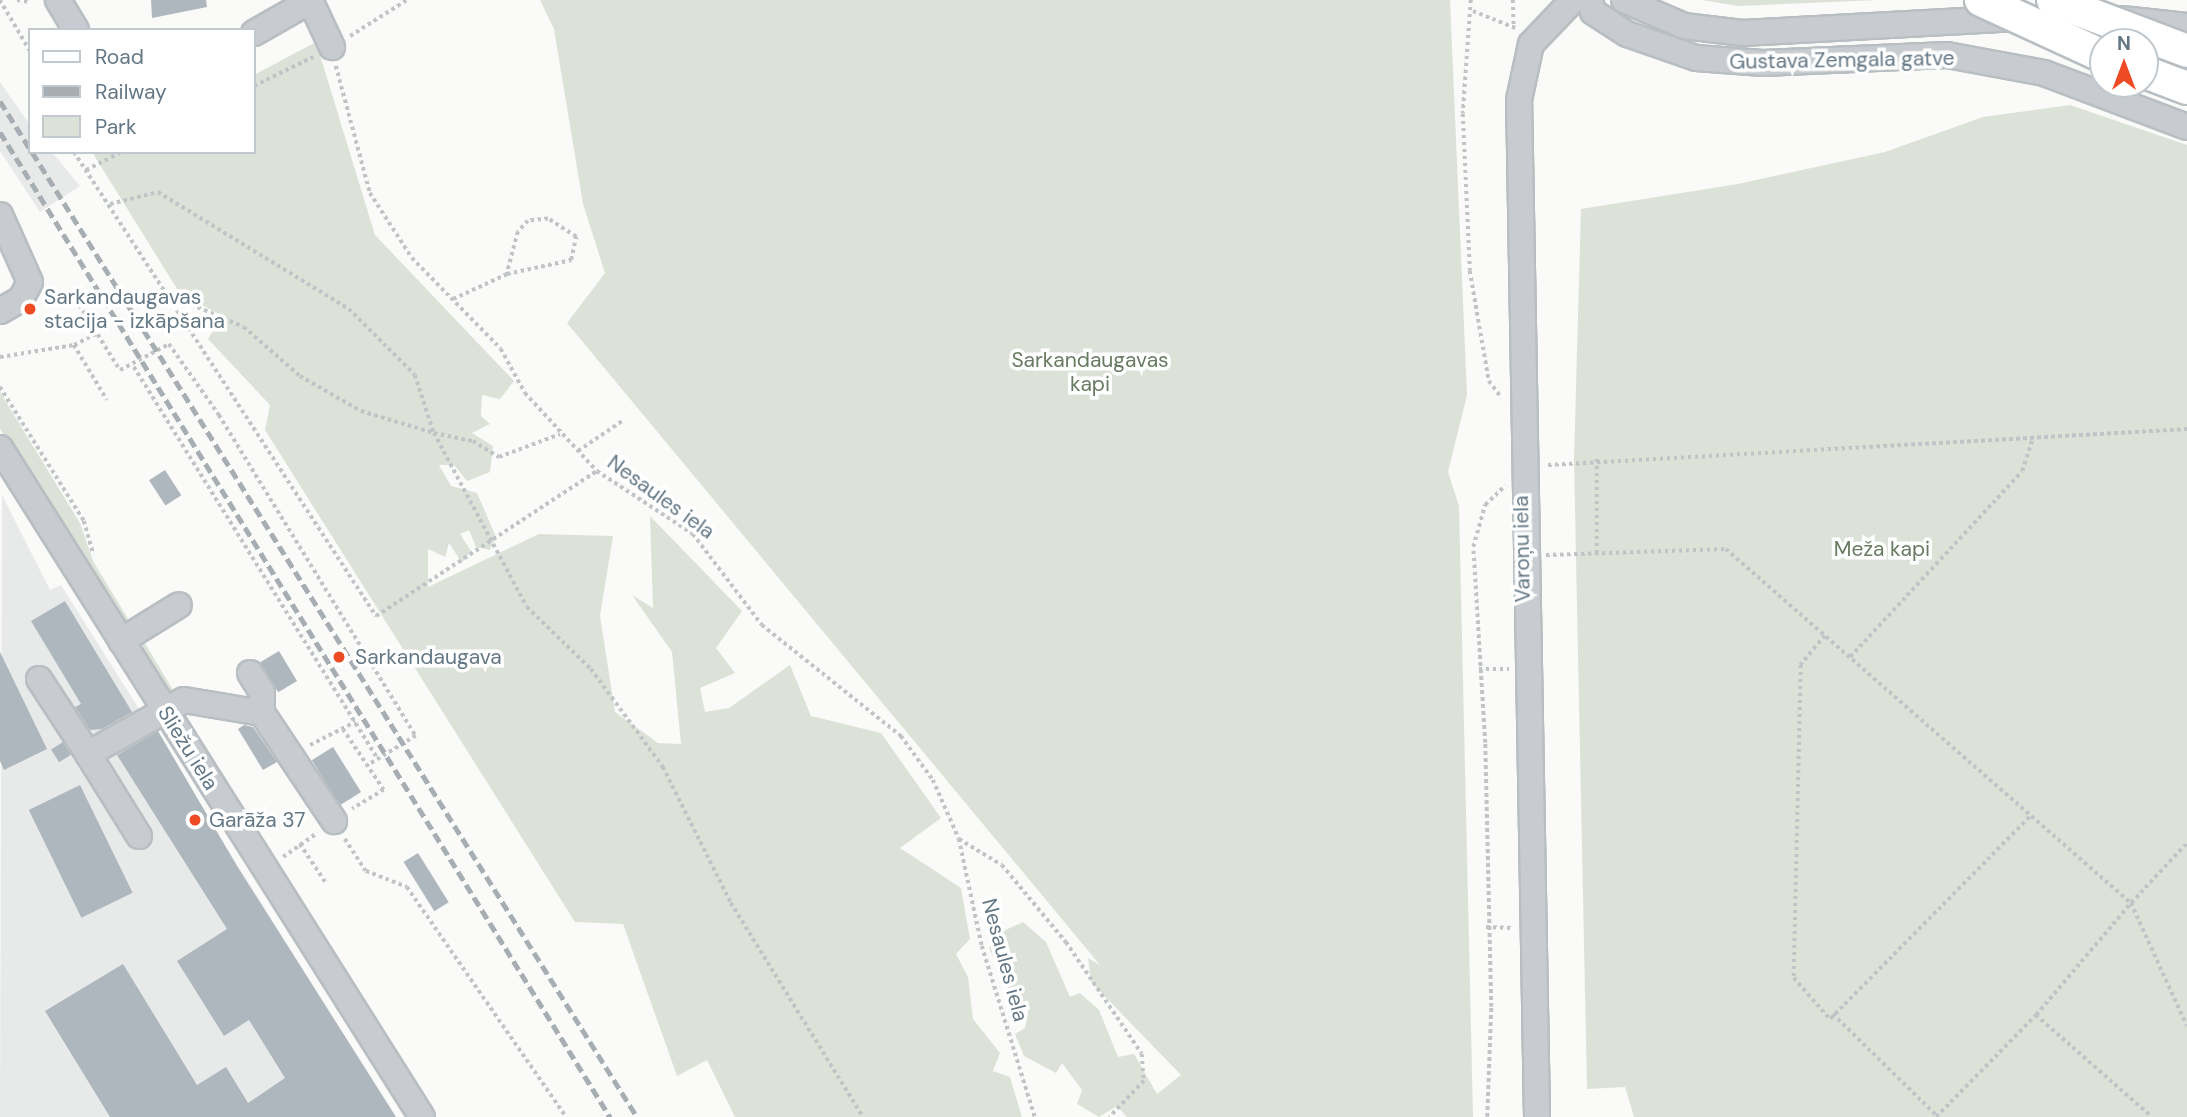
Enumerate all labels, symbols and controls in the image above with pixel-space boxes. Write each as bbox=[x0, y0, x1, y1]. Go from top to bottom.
legend bbox=[28, 28, 256, 154]
north arrow bbox=[2089, 28, 2159, 98]
text: N bbox=[2117, 31, 2131, 56]
text: Road bbox=[95, 43, 144, 71]
street label: Gustava Zemgala gatve bbox=[1729, 45, 1955, 75]
text: Railway bbox=[95, 78, 167, 106]
text: Park bbox=[95, 113, 136, 141]
place label: Sarkandaugavas stacija - izkāpšana bbox=[44, 284, 225, 334]
marker: Sarkandaugavas stacija - izkāpšana bbox=[22, 301, 38, 317]
park label: Sarkandaugavas kapi bbox=[1011, 347, 1169, 397]
street label: Nesaules iela bbox=[603, 450, 719, 544]
street label: Varoņu iela bbox=[1508, 495, 1536, 603]
park label: Meža kapi bbox=[1834, 536, 1930, 562]
place label: Sarkandaugava bbox=[355, 644, 502, 670]
marker: Sarkandaugava bbox=[329, 647, 349, 667]
street label: Sliežu iela bbox=[152, 701, 224, 795]
place label: Garāža 37 bbox=[209, 807, 305, 833]
marker: Garāža 37 bbox=[187, 812, 203, 828]
street label: Nesaules iela bbox=[976, 896, 1034, 1024]

